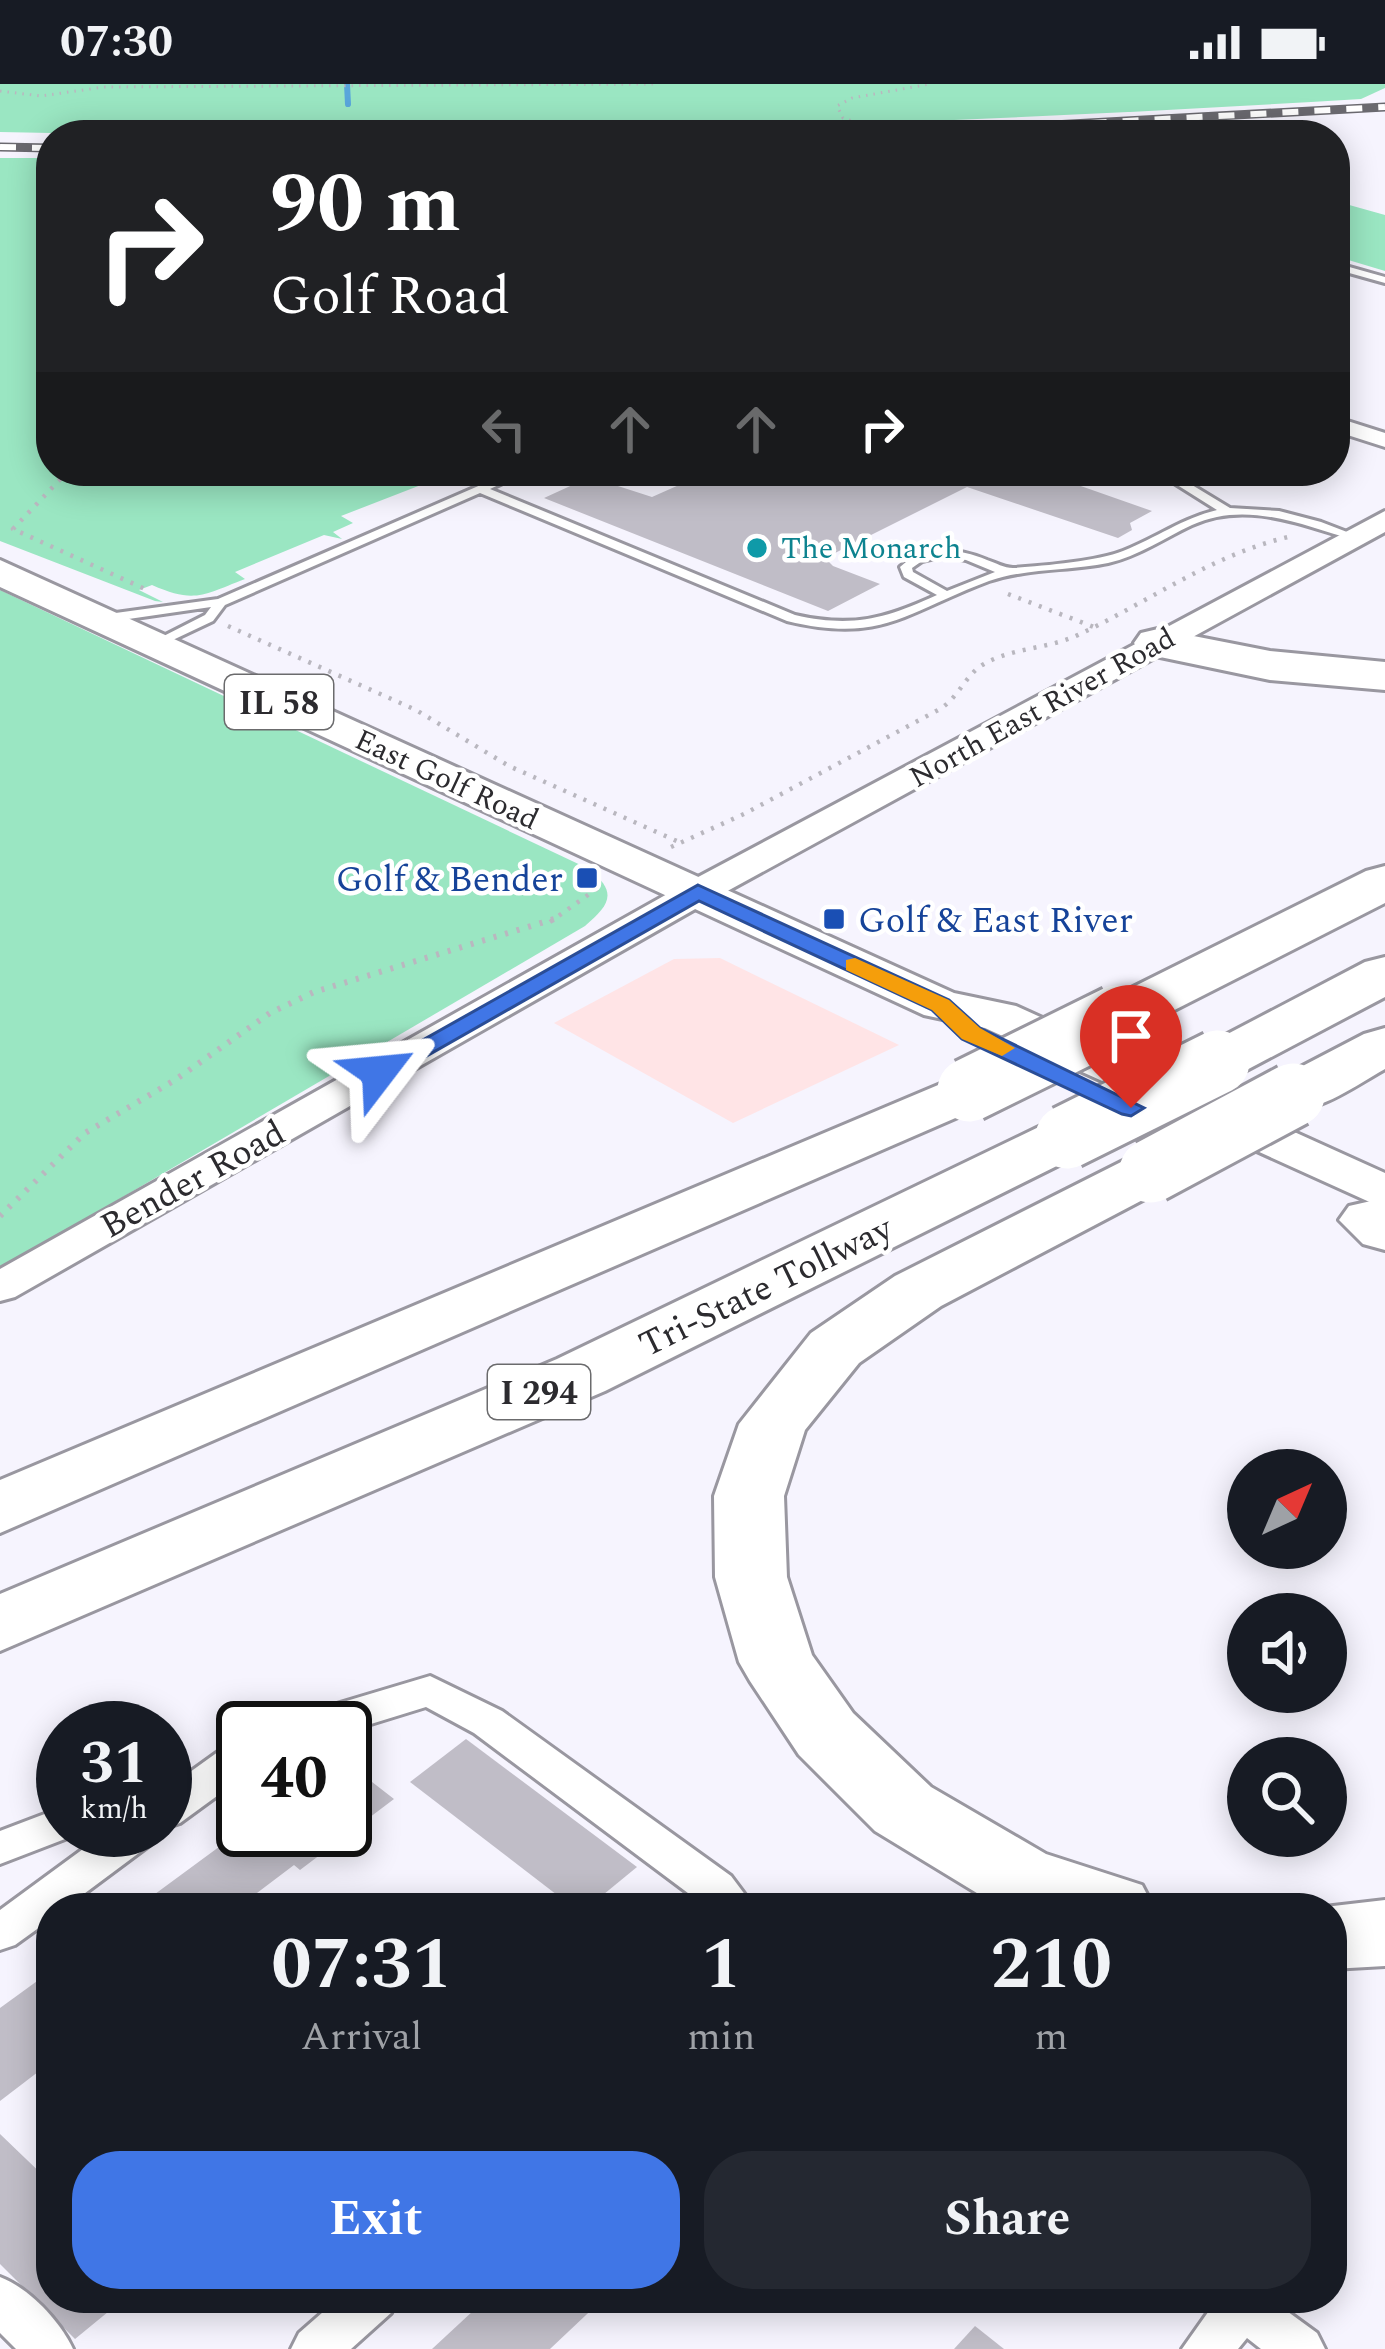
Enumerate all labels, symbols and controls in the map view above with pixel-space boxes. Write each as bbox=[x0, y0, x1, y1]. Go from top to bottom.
text: 07:30 bbox=[60, 8, 173, 77]
text: 90 m bbox=[270, 141, 461, 269]
icon: right bbox=[72, 168, 228, 324]
text: Golf Road bbox=[270, 256, 510, 338]
icon: left bbox=[471, 396, 537, 462]
icon: ahead bbox=[597, 396, 663, 462]
icon: ahead bbox=[723, 396, 789, 462]
icon: right bbox=[849, 396, 915, 462]
place label: The Monarch bbox=[781, 526, 961, 572]
marker: The Monarch bbox=[744, 535, 770, 561]
street label: North East River Road bbox=[901, 616, 1184, 800]
road number: IL 58 bbox=[225, 675, 333, 729]
street label: East Golf Road bbox=[347, 717, 546, 843]
place label: Golf & Bender bbox=[336, 853, 563, 908]
marker: Golf & Bender bbox=[574, 865, 600, 891]
place label: Golf & East River bbox=[858, 894, 1133, 949]
marker: Golf & East River bbox=[821, 906, 847, 932]
pin bbox=[1080, 985, 1182, 1108]
icon: arrive bbox=[1098, 1003, 1164, 1069]
position arrow bbox=[316, 1009, 442, 1135]
street label: Bender Road bbox=[90, 1107, 296, 1254]
street label: Tri-State Tollway bbox=[630, 1201, 904, 1372]
road number: I 294 bbox=[488, 1365, 590, 1419]
north arrow bbox=[1227, 1449, 1347, 1569]
map controls bbox=[1227, 1449, 1347, 1857]
button: sound bbox=[1227, 1593, 1347, 1713]
speed limit sign: 40 bbox=[216, 1701, 372, 1857]
text: 31 bbox=[80, 1718, 148, 1810]
button: search bbox=[1227, 1737, 1347, 1857]
text: km/h bbox=[80, 1786, 148, 1832]
text: 07:31 bbox=[271, 1911, 452, 2020]
text: 1 bbox=[701, 1911, 742, 2020]
text: 210 bbox=[991, 1911, 1112, 2020]
text: Arrival bbox=[301, 2008, 422, 2067]
text: min bbox=[687, 2008, 755, 2067]
text: m bbox=[1034, 2008, 1068, 2067]
button: Exit bbox=[72, 2151, 680, 2289]
button: Share bbox=[704, 2151, 1311, 2289]

